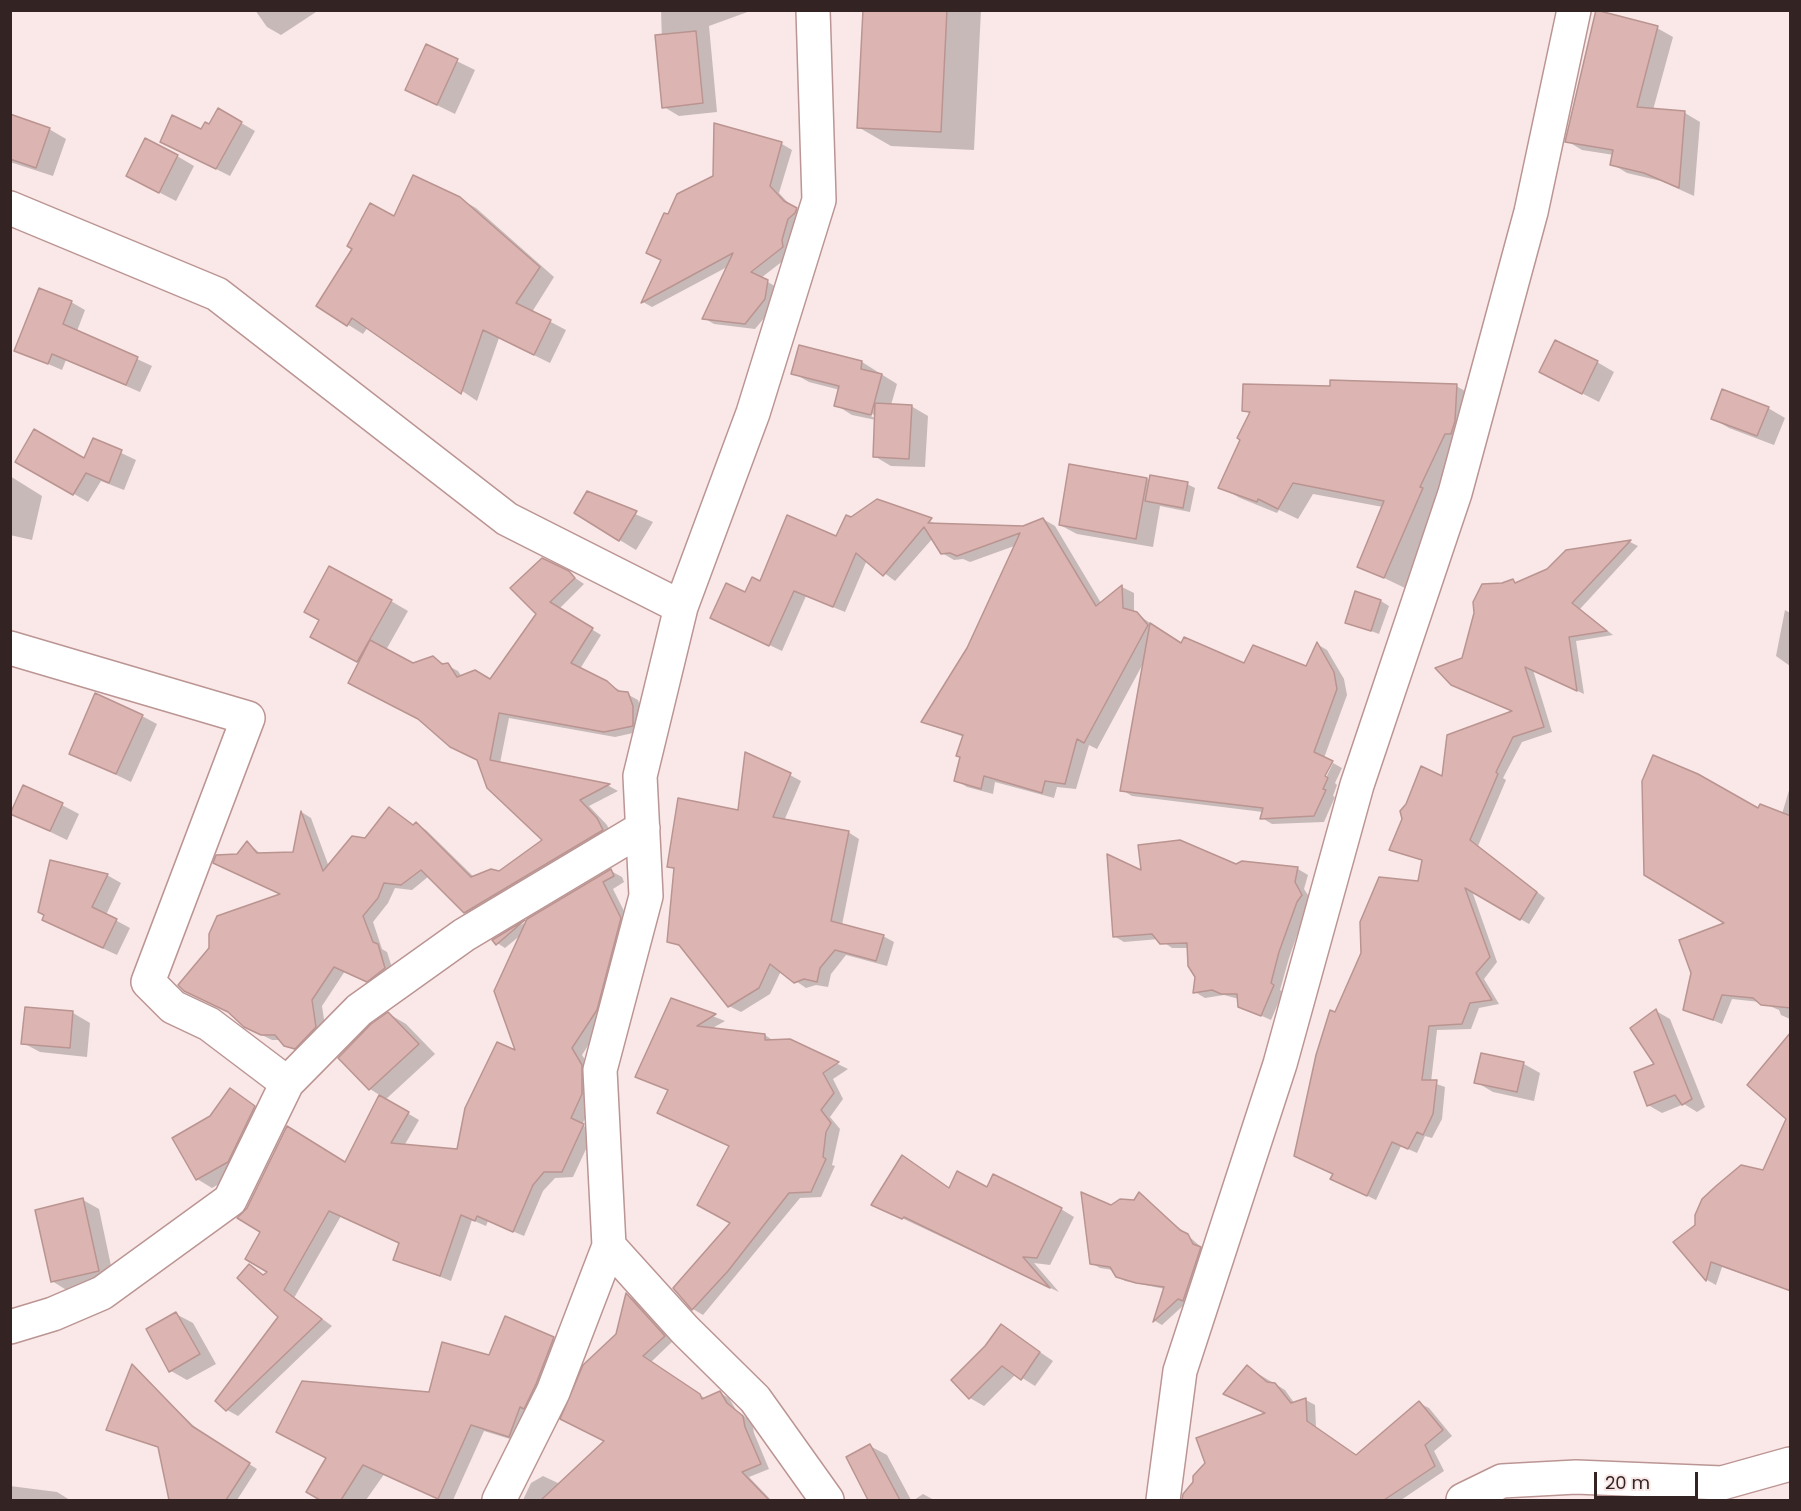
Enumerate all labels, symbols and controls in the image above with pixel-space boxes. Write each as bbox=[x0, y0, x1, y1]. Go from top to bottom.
scale bar bbox=[1597, 1460, 1700, 1498]
text: 20 m bbox=[1605, 1470, 1650, 1495]

